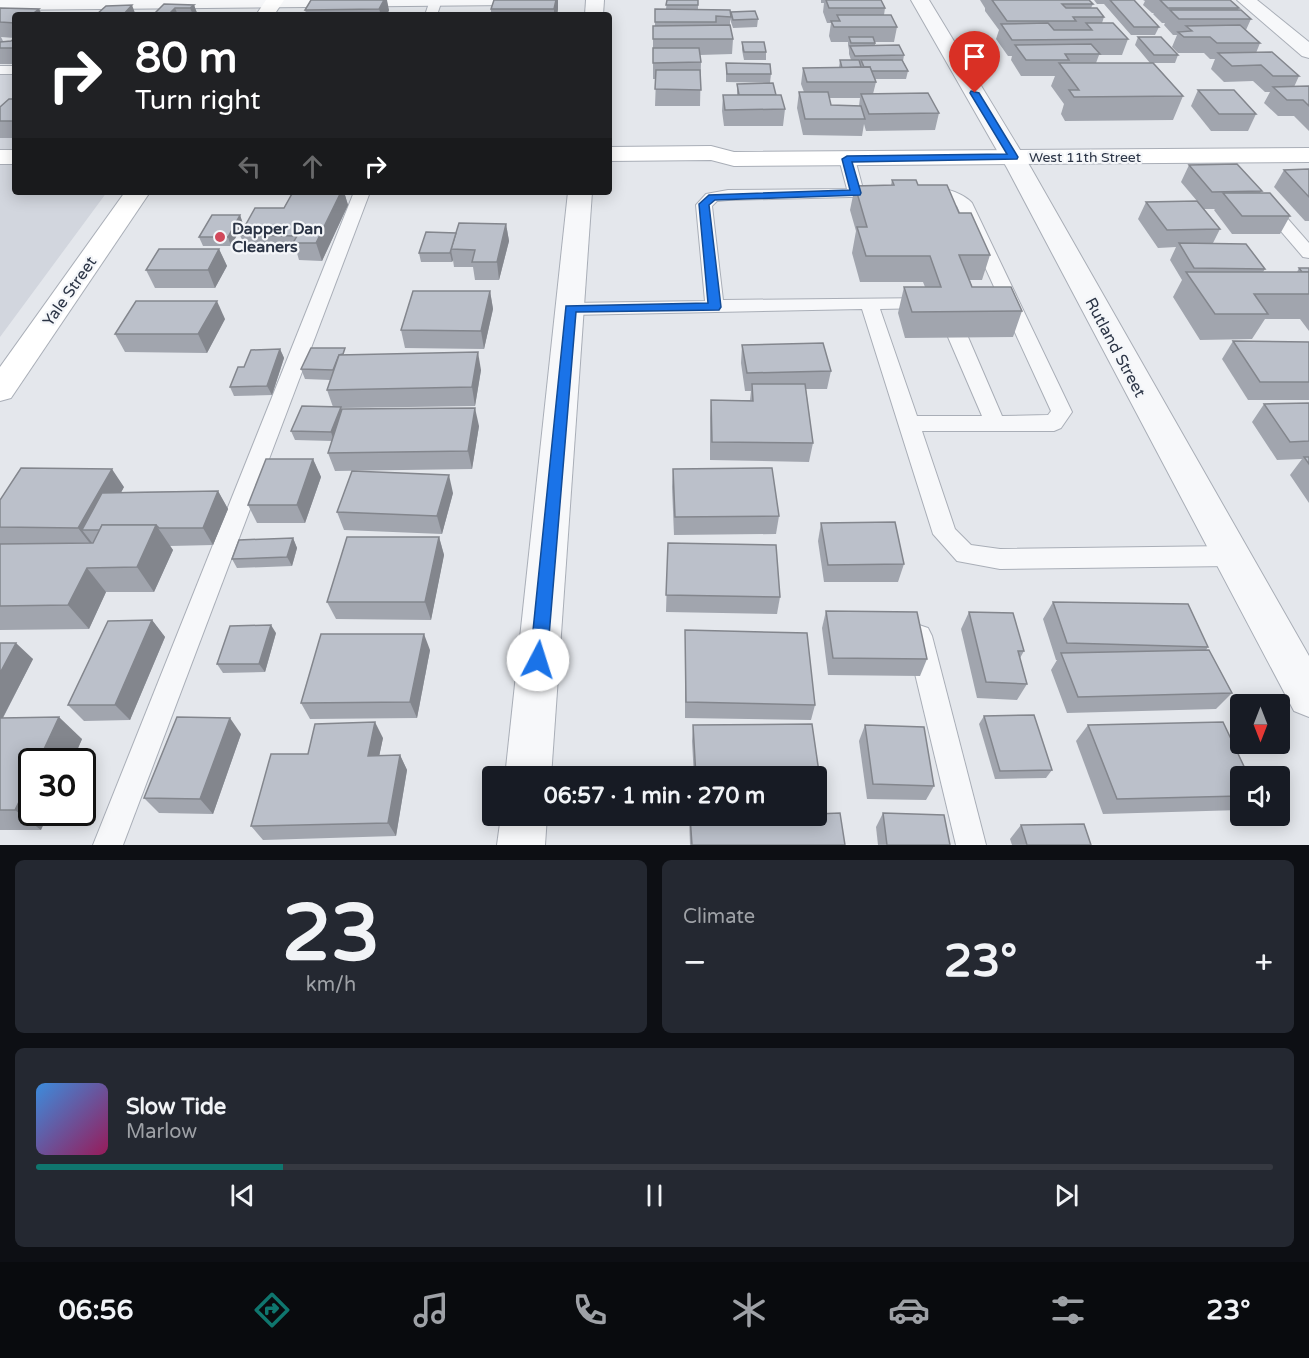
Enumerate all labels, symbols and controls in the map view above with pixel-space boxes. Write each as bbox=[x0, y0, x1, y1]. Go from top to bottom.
pin bbox=[949, 31, 1000, 93]
text: 80 m bbox=[135, 33, 237, 84]
icon: right bbox=[36, 36, 114, 114]
icon: arrive bbox=[958, 40, 991, 73]
text: Turn right bbox=[135, 84, 261, 117]
street label: West 11th Street bbox=[1029, 149, 1142, 166]
icon: left bbox=[233, 150, 266, 183]
icon: ahead bbox=[296, 150, 329, 183]
icon: right bbox=[359, 150, 392, 183]
place label: Dapper Dan Cleaners bbox=[232, 219, 323, 257]
marker: Dapper Dan Cleaners bbox=[213, 230, 227, 244]
street label: Yale Street bbox=[38, 253, 101, 330]
street label: Rutland Street bbox=[1080, 294, 1150, 401]
position arrow bbox=[506, 628, 570, 692]
north arrow bbox=[1230, 694, 1290, 754]
map controls bbox=[1230, 694, 1290, 826]
speed limit sign: 30 bbox=[18, 748, 96, 826]
button: sound bbox=[1230, 766, 1290, 826]
text: 06:57 · 1 min · 270 m bbox=[544, 783, 765, 809]
text: 23 bbox=[282, 887, 380, 981]
text: Climate bbox=[683, 905, 755, 929]
text: 23° bbox=[944, 935, 1017, 989]
text: − bbox=[683, 943, 707, 982]
text: + bbox=[1254, 943, 1273, 982]
text: km/h bbox=[306, 973, 356, 997]
text: Slow Tide bbox=[126, 1094, 226, 1120]
text: Marlow bbox=[126, 1120, 197, 1144]
icon: previous bbox=[226, 1179, 259, 1212]
icon: pause bbox=[638, 1179, 671, 1212]
icon: next bbox=[1050, 1179, 1083, 1212]
icon: directions bbox=[251, 1289, 293, 1331]
icon: music bbox=[410, 1289, 452, 1331]
icon: phone bbox=[569, 1289, 611, 1331]
icon: climate bbox=[728, 1289, 770, 1331]
icon: car bbox=[888, 1289, 930, 1331]
icon: filters bbox=[1047, 1289, 1089, 1331]
text: 06:56 bbox=[59, 1294, 133, 1327]
text: 23° bbox=[1206, 1294, 1250, 1327]

